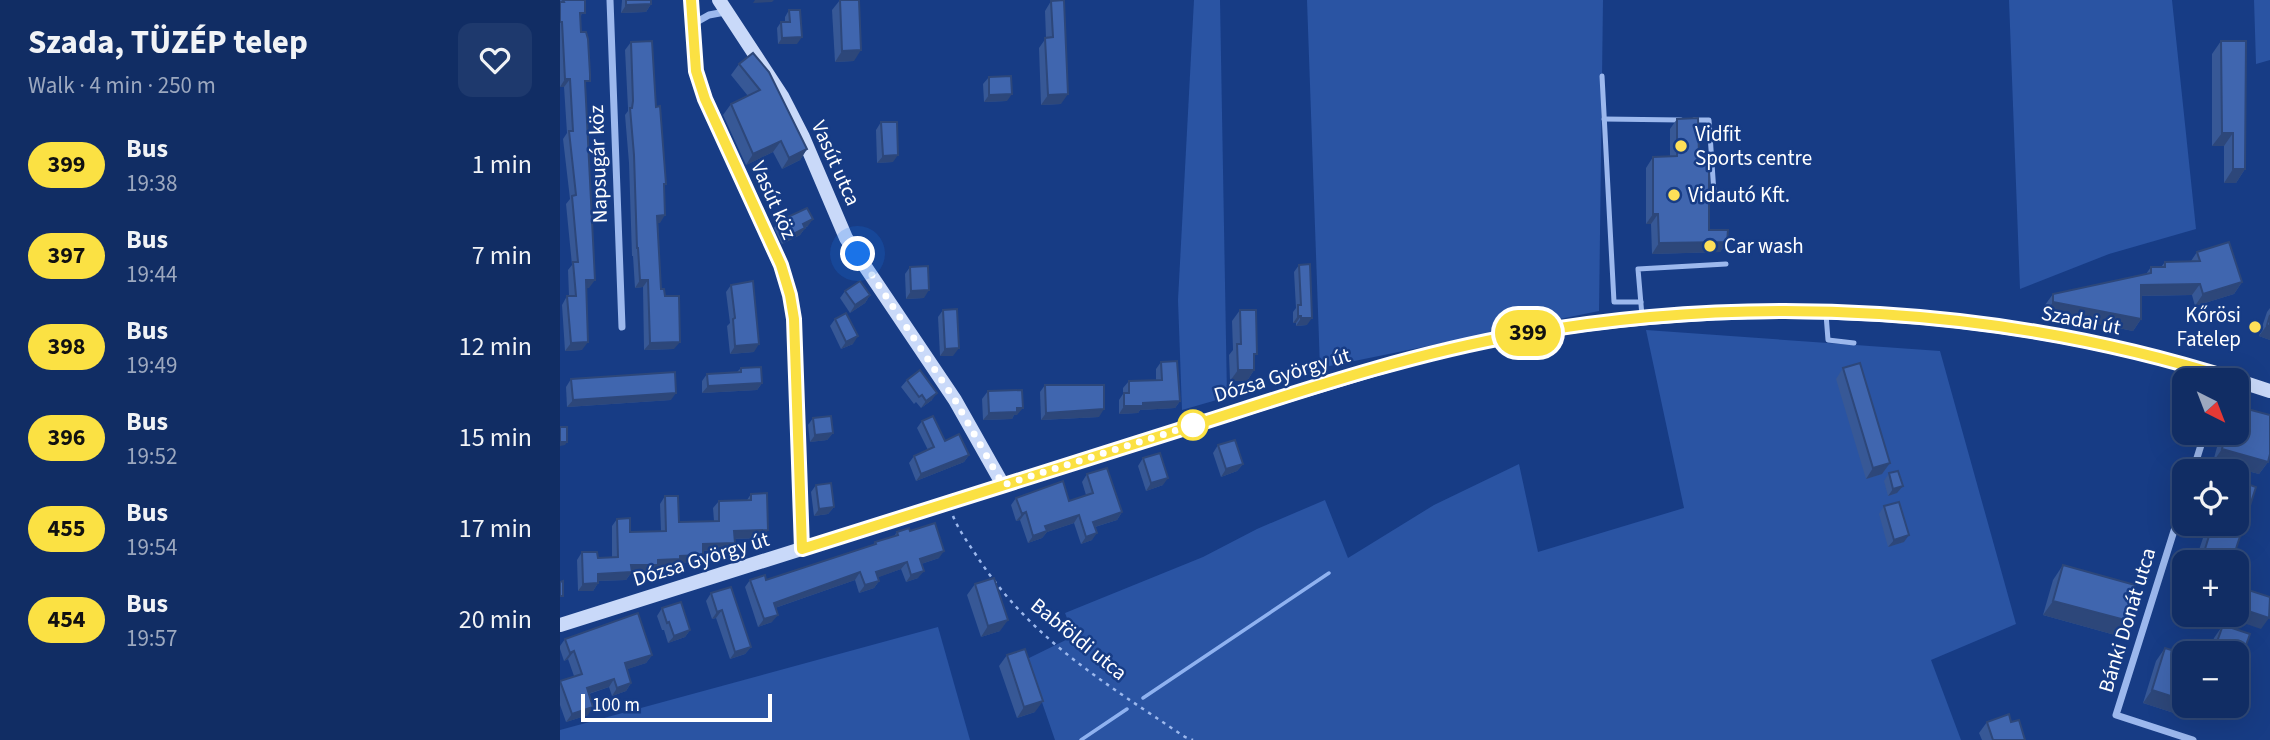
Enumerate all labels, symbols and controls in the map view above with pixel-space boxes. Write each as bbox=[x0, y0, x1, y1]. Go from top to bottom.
text: Szada, TÜZÉP telep bbox=[28, 19, 308, 66]
button: heart bbox=[458, 23, 532, 97]
text: Walk · 4 min · 250 m bbox=[28, 69, 216, 102]
street label: Napsugár köz bbox=[581, 104, 615, 224]
street label: Vasút utca bbox=[804, 115, 868, 211]
place label: Vidfit Sports centre bbox=[1695, 119, 1812, 173]
text: Bus bbox=[126, 130, 168, 167]
marker: Vidfit Sports centre bbox=[1673, 138, 1689, 154]
text: 1 min bbox=[472, 146, 532, 183]
text: 399 bbox=[47, 147, 86, 182]
street label: Vasút köz bbox=[743, 156, 805, 244]
text: 19:38 bbox=[126, 167, 177, 200]
place label: Vidautó Kft. bbox=[1688, 180, 1790, 210]
marker: Vidautó Kft. bbox=[1666, 187, 1682, 203]
text: Bus bbox=[126, 221, 168, 258]
place label: Car wash bbox=[1724, 231, 1804, 261]
your location bbox=[840, 236, 875, 271]
text: 7 min bbox=[472, 237, 532, 274]
text: 397 bbox=[47, 238, 86, 273]
marker: Car wash bbox=[1702, 238, 1718, 254]
text: 19:44 bbox=[126, 258, 177, 291]
street label: Szadai út bbox=[2039, 298, 2123, 342]
place label: Kőrösi Fatelep bbox=[2176, 300, 2241, 354]
line badge: 399 bbox=[1488, 310, 1568, 356]
text: Bus bbox=[126, 312, 168, 349]
text: 399 bbox=[1509, 315, 1547, 350]
marker: Kőrösi Fatelep bbox=[2247, 319, 2263, 335]
text: 12 min bbox=[459, 328, 532, 365]
text: 398 bbox=[47, 329, 86, 364]
street label: Dózsa György út bbox=[1210, 340, 1354, 410]
text: 19:49 bbox=[126, 349, 177, 382]
north arrow bbox=[2172, 368, 2249, 444]
map controls bbox=[2172, 368, 2249, 718]
text: Bus bbox=[126, 403, 168, 440]
unlabelled marker bbox=[1178, 410, 1208, 440]
text: 15 min bbox=[459, 419, 532, 456]
text: 396 bbox=[47, 420, 86, 455]
text: 19:52 bbox=[126, 440, 177, 473]
button: locate bbox=[2172, 459, 2249, 536]
text: Bus bbox=[126, 494, 168, 531]
text: 17 min bbox=[459, 510, 532, 547]
text: 455 bbox=[47, 511, 86, 546]
street label: Dózsa György út bbox=[629, 524, 773, 594]
text: 19:54 bbox=[126, 531, 177, 564]
street label: Bánki Donát utca bbox=[2091, 544, 2163, 696]
button: + bbox=[2172, 550, 2249, 627]
text: Bus bbox=[126, 585, 168, 622]
street label: Babföldi utca bbox=[1024, 591, 1134, 687]
text: 20 min bbox=[459, 601, 532, 638]
text: 454 bbox=[47, 602, 86, 637]
text: 19:57 bbox=[126, 622, 177, 655]
button: − bbox=[2172, 641, 2249, 718]
scale bar bbox=[581, 691, 772, 723]
text: 100 m bbox=[592, 692, 640, 719]

